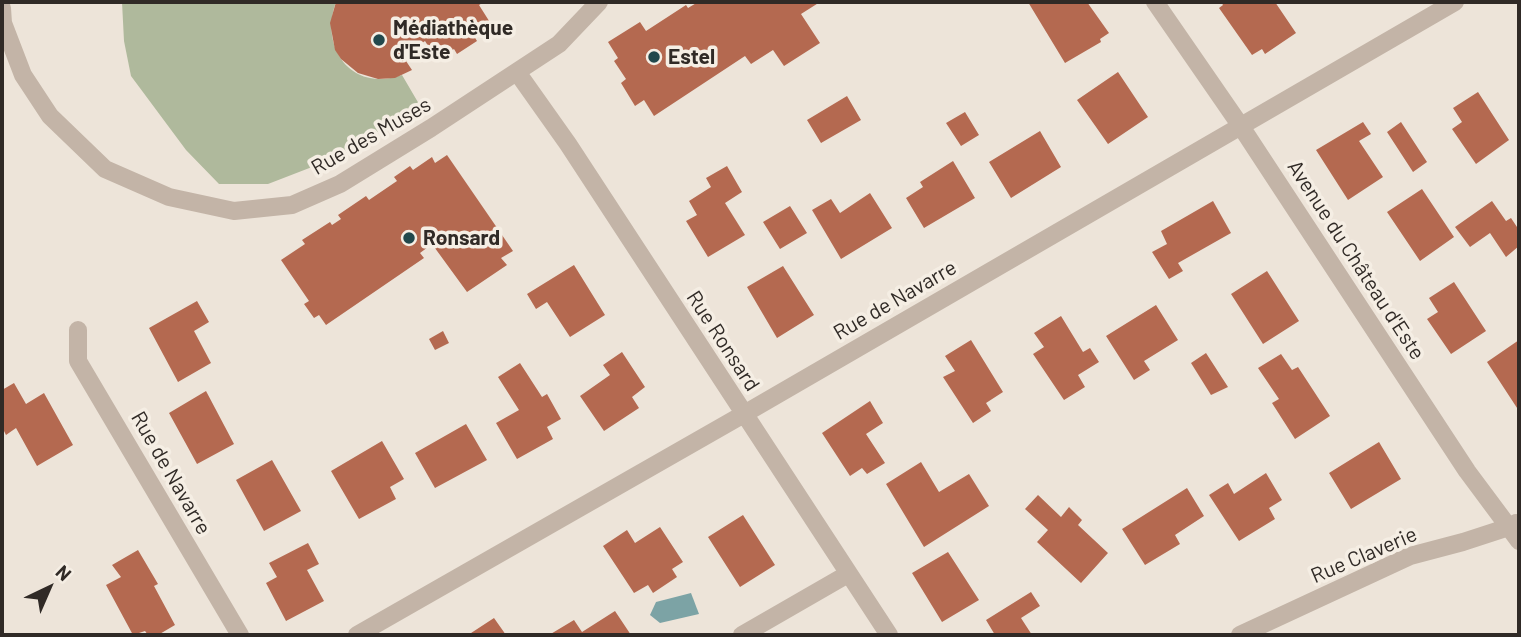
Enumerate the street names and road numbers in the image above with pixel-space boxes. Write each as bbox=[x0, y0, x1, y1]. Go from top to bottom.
street label: Rue des Muses bbox=[307, 92, 435, 180]
street label: Avenue du Château d'Este bbox=[1282, 156, 1430, 364]
street label: Rue de Navarre bbox=[829, 255, 961, 345]
street label: Rue Ronsard bbox=[681, 286, 765, 396]
street label: Rue de Navarre bbox=[126, 407, 216, 539]
street label: Rue Claverie bbox=[1307, 521, 1421, 589]

